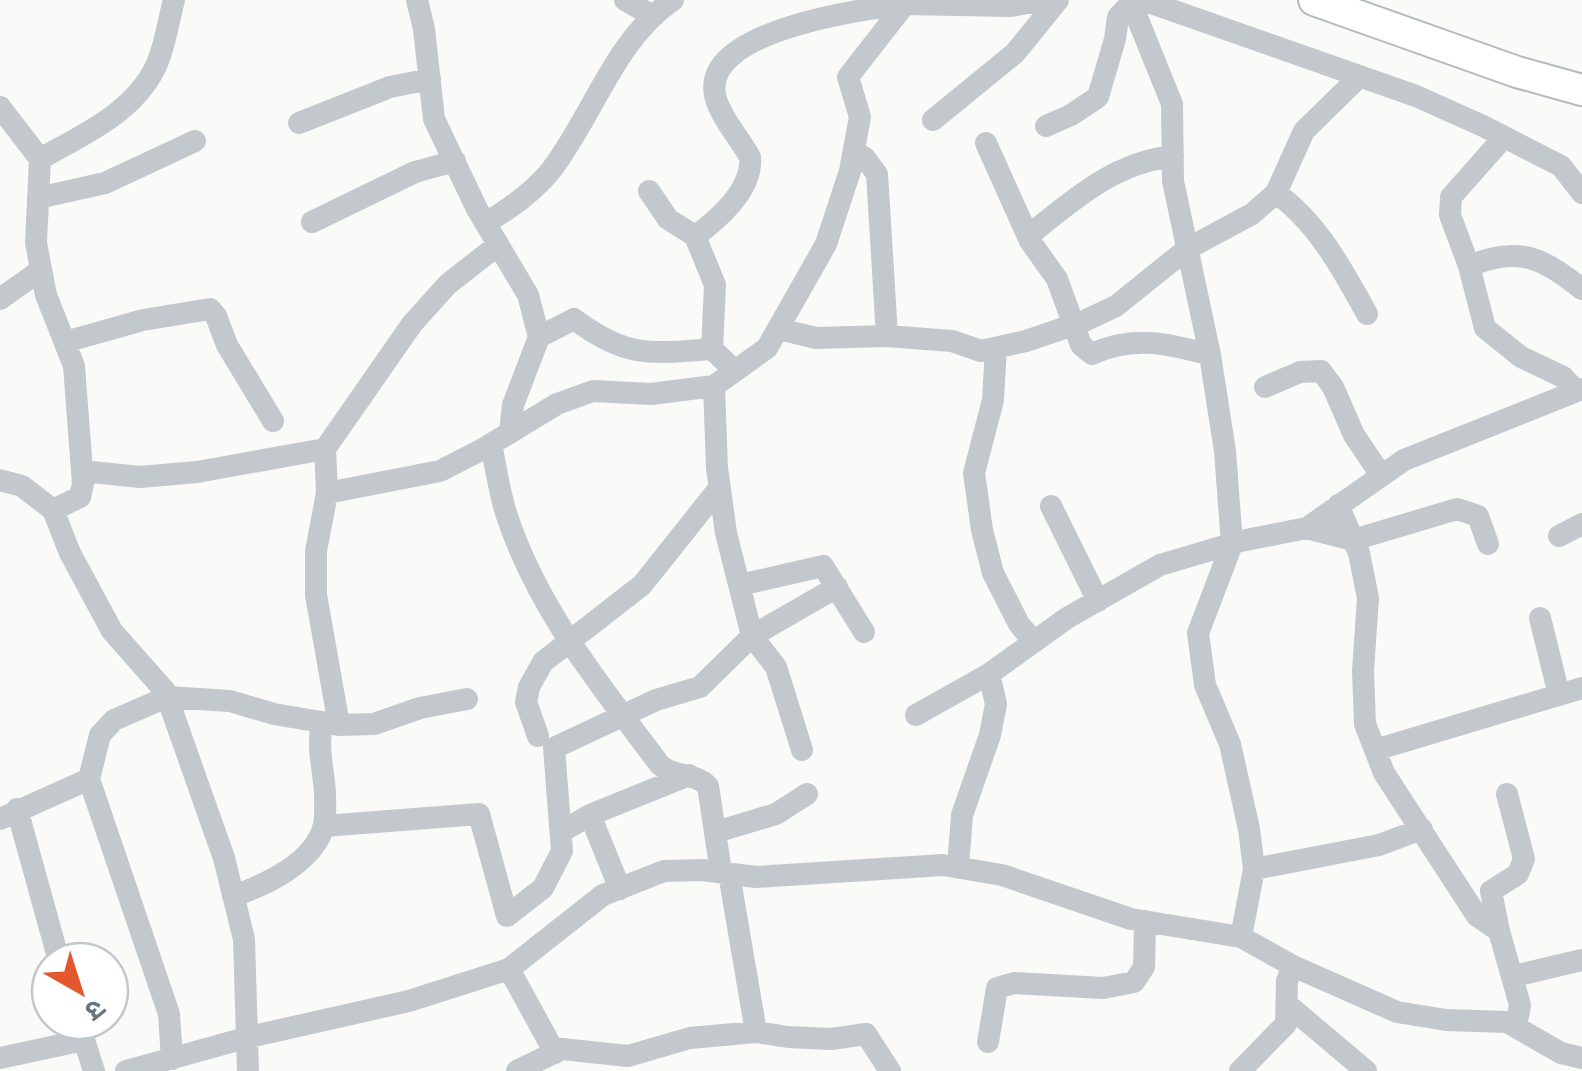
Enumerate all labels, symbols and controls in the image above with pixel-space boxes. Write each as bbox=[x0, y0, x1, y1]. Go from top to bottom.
north arrow bbox=[30, 941, 130, 1041]
text: उ bbox=[78, 991, 115, 1032]

